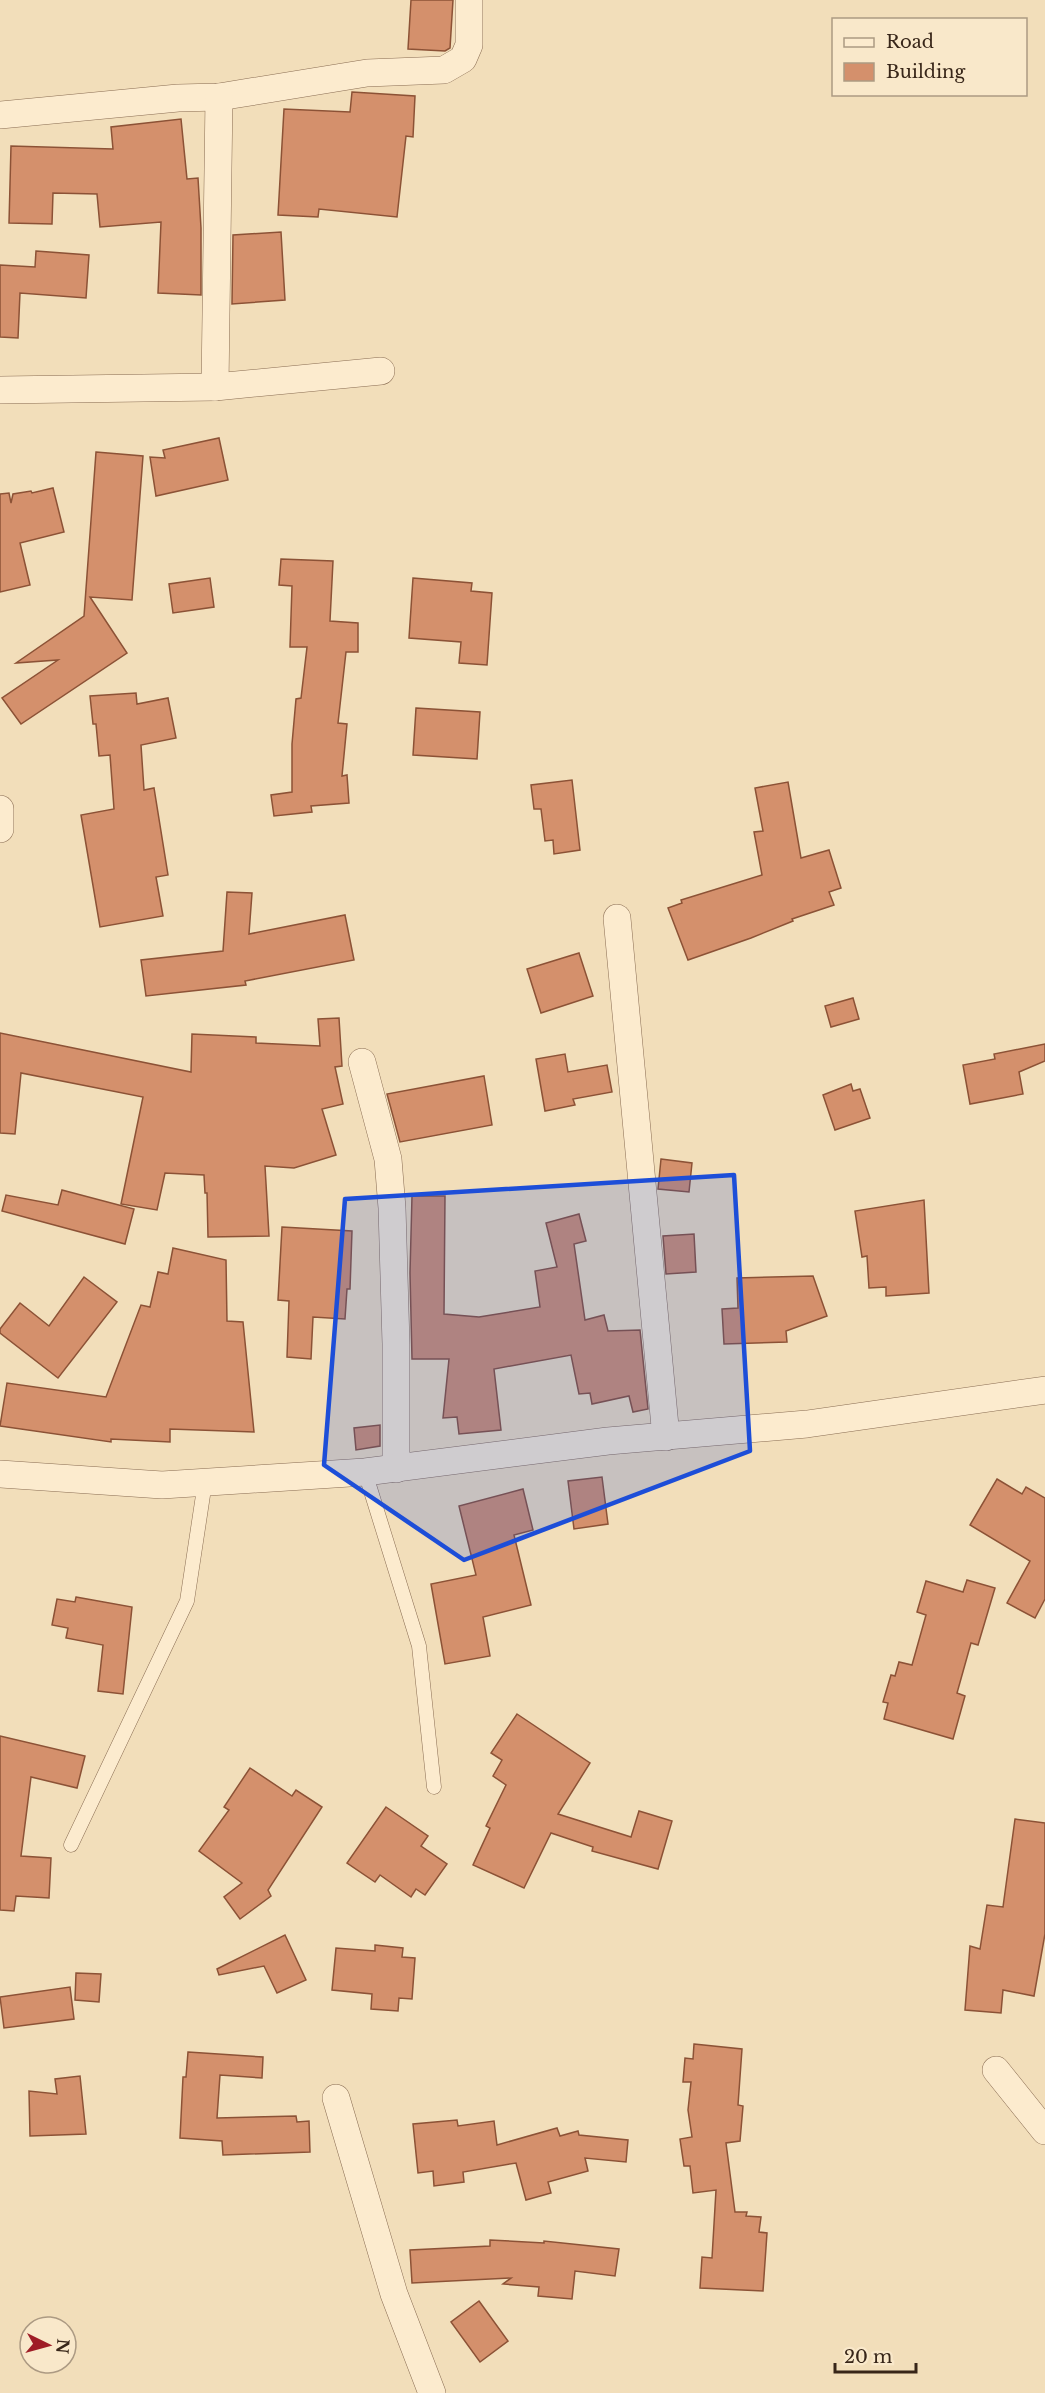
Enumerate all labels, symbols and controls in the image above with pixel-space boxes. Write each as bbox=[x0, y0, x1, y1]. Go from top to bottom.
legend bbox=[832, 18, 1027, 96]
text: Road bbox=[886, 31, 934, 53]
text: Building bbox=[886, 61, 965, 83]
north arrow bbox=[18, 2315, 78, 2375]
scale bar bbox=[835, 2336, 916, 2374]
text: N bbox=[52, 2338, 74, 2355]
text: 20 m bbox=[844, 2346, 892, 2368]

